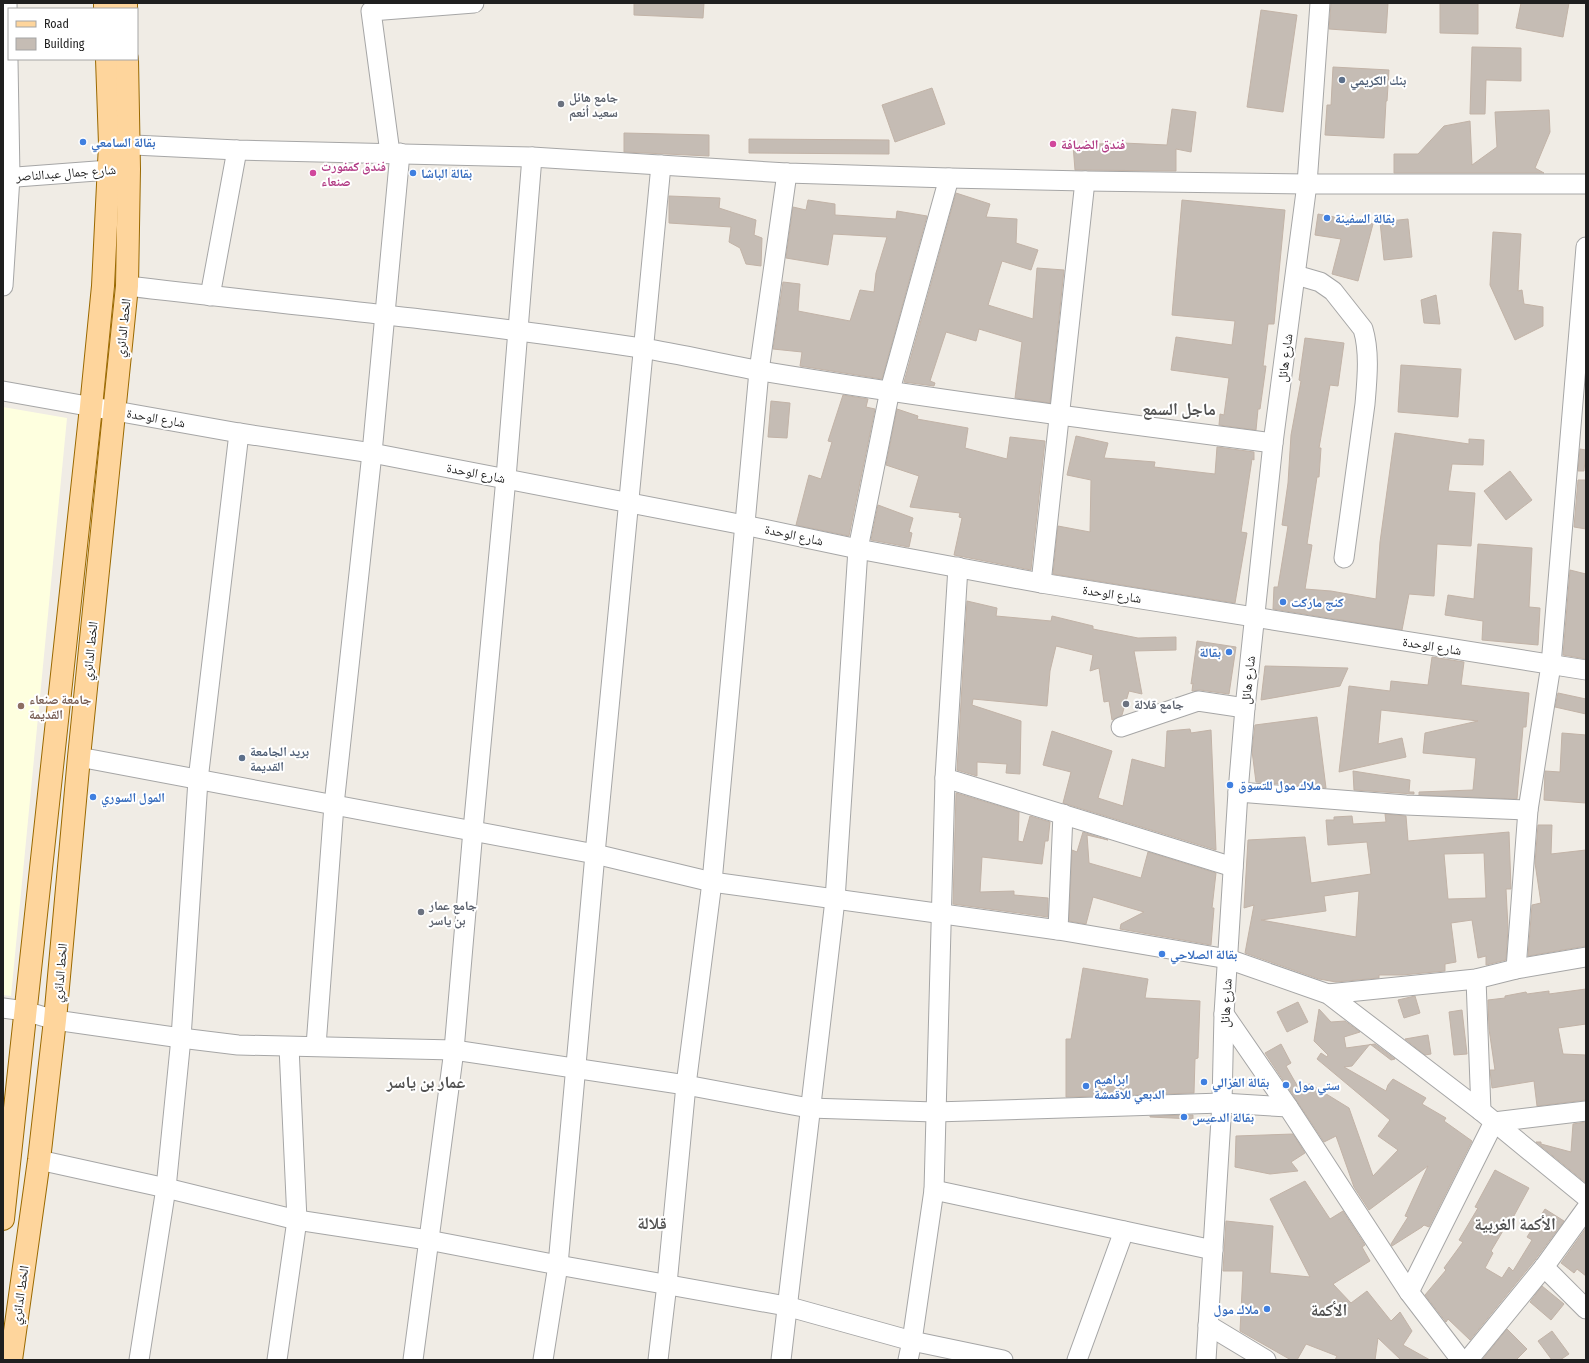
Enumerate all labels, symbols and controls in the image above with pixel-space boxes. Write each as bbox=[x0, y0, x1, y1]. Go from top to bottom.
legend bbox=[8, 8, 138, 60]
text: Road bbox=[44, 17, 69, 31]
text: Building bbox=[44, 37, 85, 51]
place label: بنك الكريمي bbox=[1350, 73, 1407, 91]
marker: بنك الكريمي bbox=[1337, 75, 1347, 85]
place label: جامع هائل سعيد أنعم bbox=[569, 90, 618, 122]
marker: جامع هائل سعيد أنعم bbox=[556, 99, 566, 109]
place label: بقالة السامعي bbox=[91, 135, 156, 153]
marker: بقالة السامعي bbox=[78, 137, 88, 147]
place label: فندق الضيافة bbox=[1061, 137, 1125, 153]
marker: فندق الضيافة bbox=[1048, 139, 1058, 149]
place label: فندق كمفورت صنعاء bbox=[321, 159, 386, 189]
street label: شارع جمال عبدالناصر bbox=[14, 162, 117, 186]
place label: بقالة الباشا bbox=[421, 166, 473, 181]
marker: فندق كمفورت صنعاء bbox=[308, 168, 318, 178]
marker: بقالة الباشا bbox=[408, 168, 418, 178]
place label: بقالة السفينة bbox=[1335, 211, 1395, 226]
marker: بقالة السفينة bbox=[1322, 213, 1332, 223]
street label: الخط الدائري bbox=[112, 298, 137, 359]
street label: شارع هائل bbox=[1275, 333, 1297, 383]
district label: ماجل السمع bbox=[1142, 399, 1216, 420]
street label: شارع الوحدة bbox=[125, 405, 187, 433]
street label: شارع الوحدة bbox=[445, 460, 507, 488]
street label: شارع الوحدة bbox=[763, 521, 825, 550]
street label: شارع الوحدة bbox=[1081, 582, 1143, 608]
place label: كنج ماركت bbox=[1291, 595, 1344, 611]
marker: كنج ماركت bbox=[1278, 597, 1288, 607]
street label: الخط الدائري bbox=[79, 621, 104, 682]
street label: شارع الوحدة bbox=[1401, 634, 1463, 660]
place label: بقالة bbox=[1199, 645, 1221, 660]
marker: بقالة bbox=[1224, 647, 1234, 657]
street label: شارع هائل bbox=[1238, 655, 1260, 705]
place label: جامعة صنعاء القديمة bbox=[29, 692, 92, 722]
place label: جامع قلالة bbox=[1134, 697, 1184, 714]
marker: جامع قلالة bbox=[1121, 699, 1131, 709]
marker: جامعة صنعاء القديمة bbox=[16, 701, 26, 711]
place label: بريد الجامعة القديمة bbox=[250, 744, 309, 774]
marker: بريد الجامعة القديمة bbox=[237, 753, 247, 763]
place label: ملاك مول للتسوق bbox=[1238, 778, 1321, 794]
marker: ملاك مول للتسوق bbox=[1225, 780, 1235, 790]
place label: المول السوري bbox=[101, 790, 165, 808]
marker: المول السوري bbox=[88, 792, 98, 802]
place label: جامع عمار بن ياسر bbox=[428, 898, 477, 929]
marker: جامع عمار بن ياسر bbox=[416, 907, 426, 917]
street label: الخط الدائري bbox=[50, 943, 73, 1004]
place label: بقالة الصلاحي bbox=[1170, 947, 1238, 965]
marker: بقالة الصلاحي bbox=[1157, 949, 1167, 959]
street label: شارع هائل bbox=[1217, 978, 1237, 1028]
district label: عمار بن ياسر bbox=[386, 1072, 465, 1093]
place label: ابراهيم الدبعي للاقمشة bbox=[1094, 1072, 1165, 1105]
place label: بقالة الغزالي bbox=[1212, 1075, 1270, 1093]
marker: بقالة الغزالي bbox=[1199, 1077, 1209, 1087]
place label: ستي مول bbox=[1294, 1078, 1340, 1096]
marker: ستي مول bbox=[1281, 1080, 1291, 1090]
marker: ابراهيم الدبعي للاقمشة bbox=[1081, 1081, 1091, 1091]
place label: بقالة الدعيس bbox=[1192, 1110, 1254, 1126]
marker: بقالة الدعيس bbox=[1179, 1112, 1189, 1122]
district label: قلالة bbox=[637, 1213, 667, 1234]
district label: الأكمة الغربية bbox=[1474, 1214, 1556, 1235]
street label: الخط الدائري bbox=[8, 1264, 35, 1326]
district label: الأكمة bbox=[1311, 1300, 1347, 1321]
place label: ملاك مول bbox=[1213, 1302, 1259, 1317]
marker: ملاك مول bbox=[1262, 1304, 1272, 1314]

